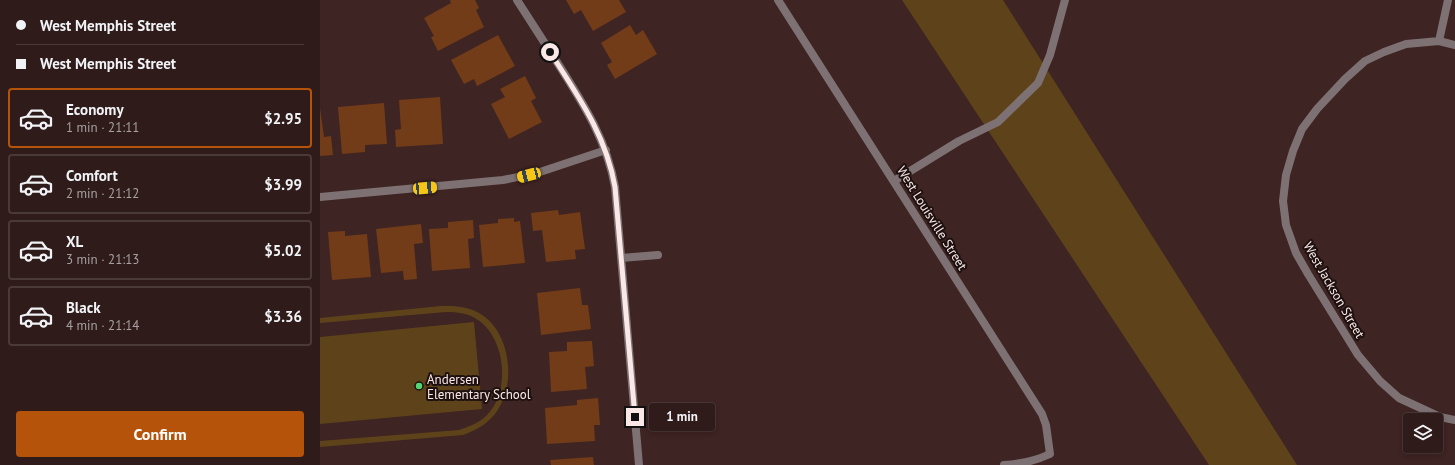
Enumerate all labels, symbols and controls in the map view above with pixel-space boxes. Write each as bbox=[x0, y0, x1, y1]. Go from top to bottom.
text: West Memphis Street bbox=[40, 16, 176, 35]
route start bbox=[541, 43, 559, 61]
text: West Memphis Street bbox=[40, 54, 176, 73]
icon: car bbox=[18, 100, 54, 136]
text: Economy bbox=[66, 100, 124, 119]
text: $2.95 bbox=[264, 109, 302, 128]
text: 1 min · 21:11 bbox=[66, 119, 139, 136]
street label: West Louisville Street bbox=[893, 163, 971, 274]
icon: car bbox=[18, 166, 54, 202]
text: Comfort bbox=[66, 166, 118, 185]
car bbox=[516, 166, 542, 184]
text: $3.99 bbox=[264, 175, 302, 194]
car bbox=[413, 181, 437, 195]
text: 2 min · 21:12 bbox=[66, 185, 139, 202]
icon: car bbox=[18, 232, 54, 268]
text: XL bbox=[66, 232, 83, 251]
street label: West Jackson Street bbox=[1299, 239, 1369, 342]
text: $5.02 bbox=[264, 241, 302, 260]
text: 3 min · 21:13 bbox=[66, 251, 139, 268]
icon: car bbox=[18, 298, 54, 334]
text: Black bbox=[66, 298, 101, 317]
text: $3.36 bbox=[264, 307, 302, 326]
text: 4 min · 21:14 bbox=[66, 317, 139, 334]
place label: Andersen Elementary School bbox=[427, 371, 531, 403]
marker: Andersen Elementary School bbox=[414, 381, 424, 391]
callout: 1 min bbox=[649, 403, 715, 431]
route end bbox=[626, 408, 644, 426]
text: 1 min bbox=[666, 408, 698, 425]
button: Confirm bbox=[16, 411, 304, 457]
map controls bbox=[1403, 413, 1443, 453]
button: layers bbox=[1403, 413, 1443, 453]

